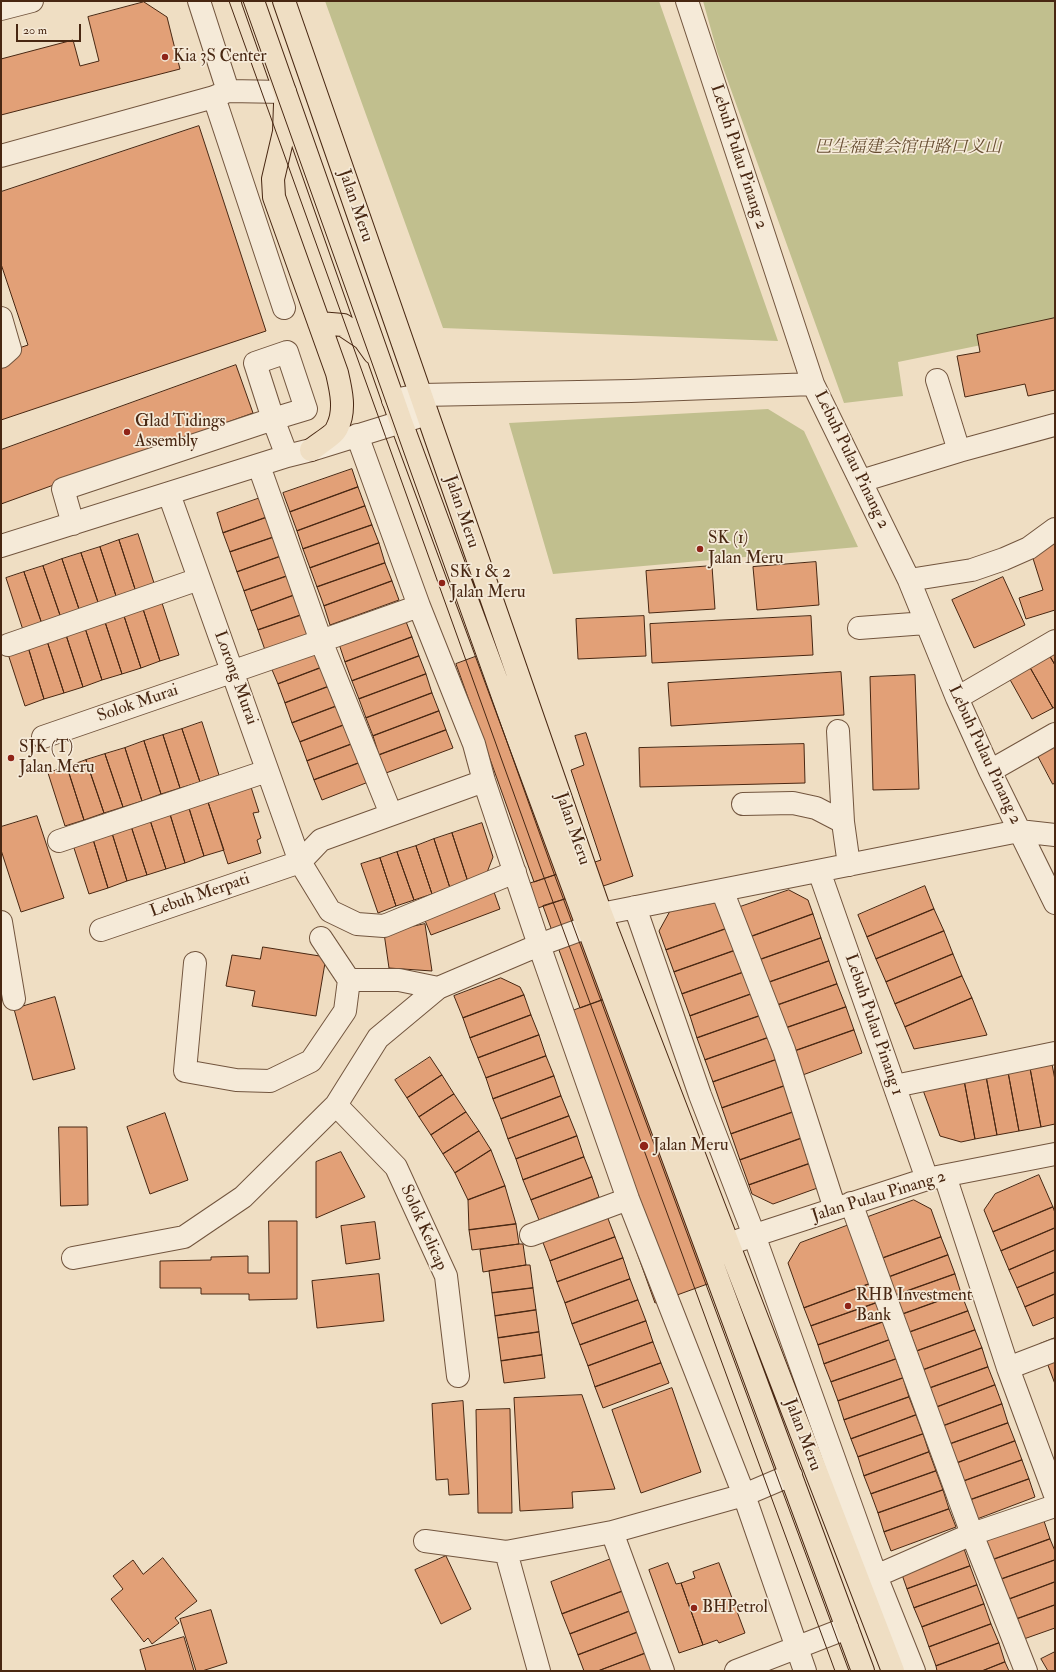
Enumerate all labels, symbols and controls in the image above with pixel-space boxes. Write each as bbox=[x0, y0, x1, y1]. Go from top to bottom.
scale bar bbox=[18, 16, 83, 42]
text: 20 m bbox=[23, 23, 47, 38]
place label: Kia 3S Center bbox=[173, 47, 267, 67]
marker: Kia 3S Center bbox=[160, 52, 170, 62]
street label: Lebuh Pulau Pinang 2 bbox=[705, 82, 771, 232]
park label: 巴生福建会馆中路口义山 bbox=[815, 138, 1001, 158]
street label: Jalan Meru bbox=[333, 167, 377, 245]
street label: Lebuh Pulau Pinang 2 bbox=[809, 388, 893, 532]
place label: Glad Tidings Assembly bbox=[135, 412, 225, 452]
marker: Glad Tidings Assembly bbox=[122, 427, 132, 437]
street label: Jalan Meru bbox=[439, 473, 483, 551]
place label: SK (1) Jalan Meru bbox=[708, 529, 784, 569]
marker: SK (1) Jalan Meru bbox=[695, 544, 705, 554]
place label: SK 1 & 2 Jalan Meru bbox=[450, 563, 526, 603]
marker: SK 1 & 2 Jalan Meru bbox=[437, 578, 447, 588]
street label: Lorong Murai bbox=[209, 628, 261, 728]
street label: Solok Murai bbox=[95, 681, 181, 727]
street label: Lebuh Pulau Pinang 2 bbox=[943, 682, 1025, 828]
place label: SJK (T) Jalan Meru bbox=[19, 738, 95, 778]
marker: SJK (T) Jalan Meru bbox=[6, 753, 16, 763]
street label: Jalan Meru bbox=[550, 790, 594, 868]
street label: Lebuh Merpati bbox=[147, 869, 253, 923]
street label: Lebuh Pulau Pinang 1 bbox=[839, 952, 907, 1098]
place label: Jalan Meru bbox=[653, 1136, 729, 1156]
marker: Jalan Meru bbox=[638, 1140, 650, 1152]
street label: Jalan Pulau Pinang 2 bbox=[809, 1167, 949, 1227]
street label: Solok Kelicap bbox=[395, 1182, 451, 1274]
place label: RHB Investment Bank bbox=[856, 1286, 972, 1326]
marker: RHB Investment Bank bbox=[843, 1301, 853, 1311]
street label: Jalan Meru bbox=[779, 1396, 825, 1474]
place label: BHPetrol bbox=[702, 1598, 768, 1618]
marker: BHPetrol bbox=[689, 1603, 699, 1613]

